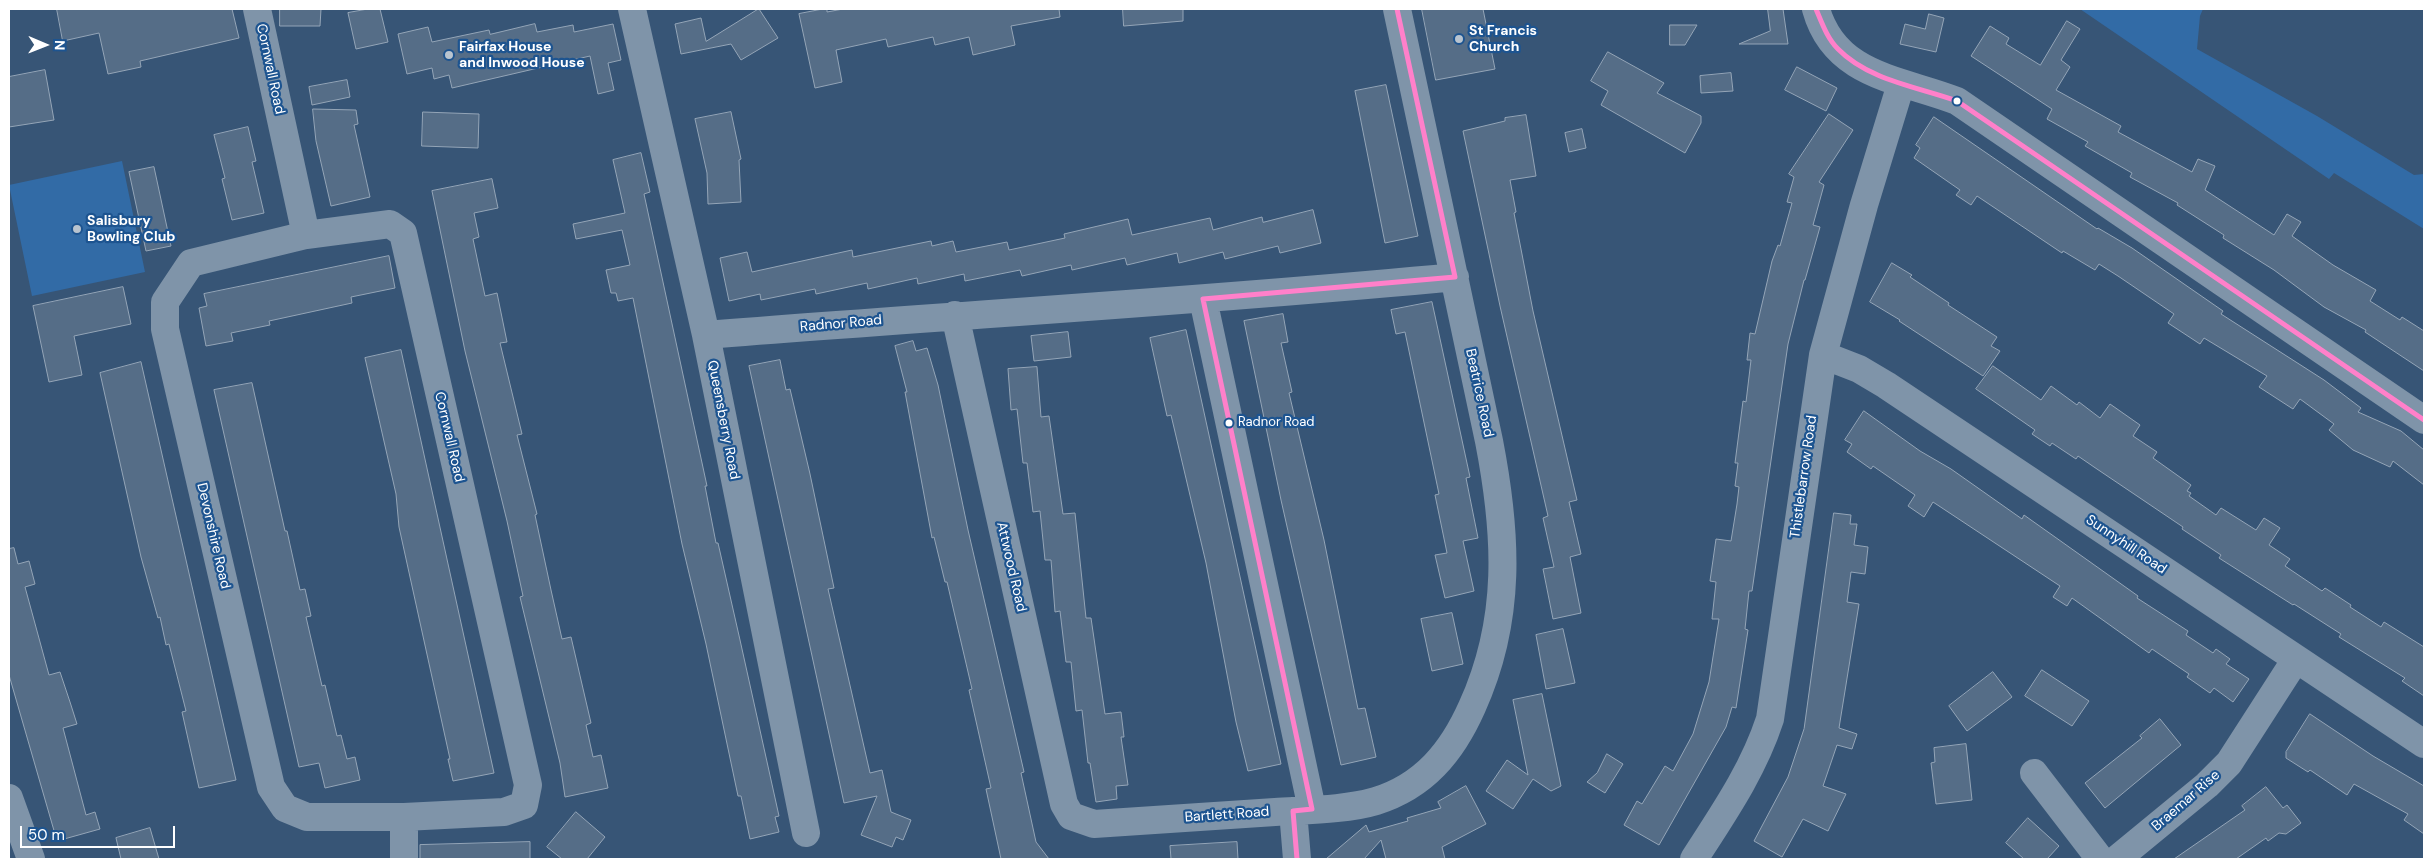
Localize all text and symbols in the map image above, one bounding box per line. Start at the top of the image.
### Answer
north arrow [20,20,70,70]
street label: Cornwall Road [252,22,288,116]
place label: St Francis Church [1469,23,1537,56]
marker: St Francis Church [1453,33,1465,45]
place label: Fairfax House and Inwood House [459,39,585,72]
text: N [51,40,69,51]
marker: Fairfax House and Inwood House [443,49,455,61]
unlabelled marker [1952,96,1962,106]
place label: Salisbury Bowling Club [87,213,175,246]
marker: Salisbury Bowling Club [71,223,83,235]
street label: Radnor Road [799,312,883,336]
street label: Beatrice Road [1461,347,1497,439]
street label: Queensberry Road [703,359,743,481]
street label: Cornwall Road [430,390,468,484]
street label: Thistlebarrow Road [1787,414,1821,540]
place label: Radnor Road [1238,415,1314,431]
marker: Radnor Road [1224,418,1234,428]
street label: Devonshire Road [193,481,233,591]
street label: Sunnyhill Road [2082,512,2170,578]
street label: Attwood Road [992,520,1030,614]
street label: Braemar Rise [2148,767,2224,835]
street label: Bartlett Road [1184,804,1270,826]
scale bar [22,816,178,848]
text: 50 m [28,825,65,845]

